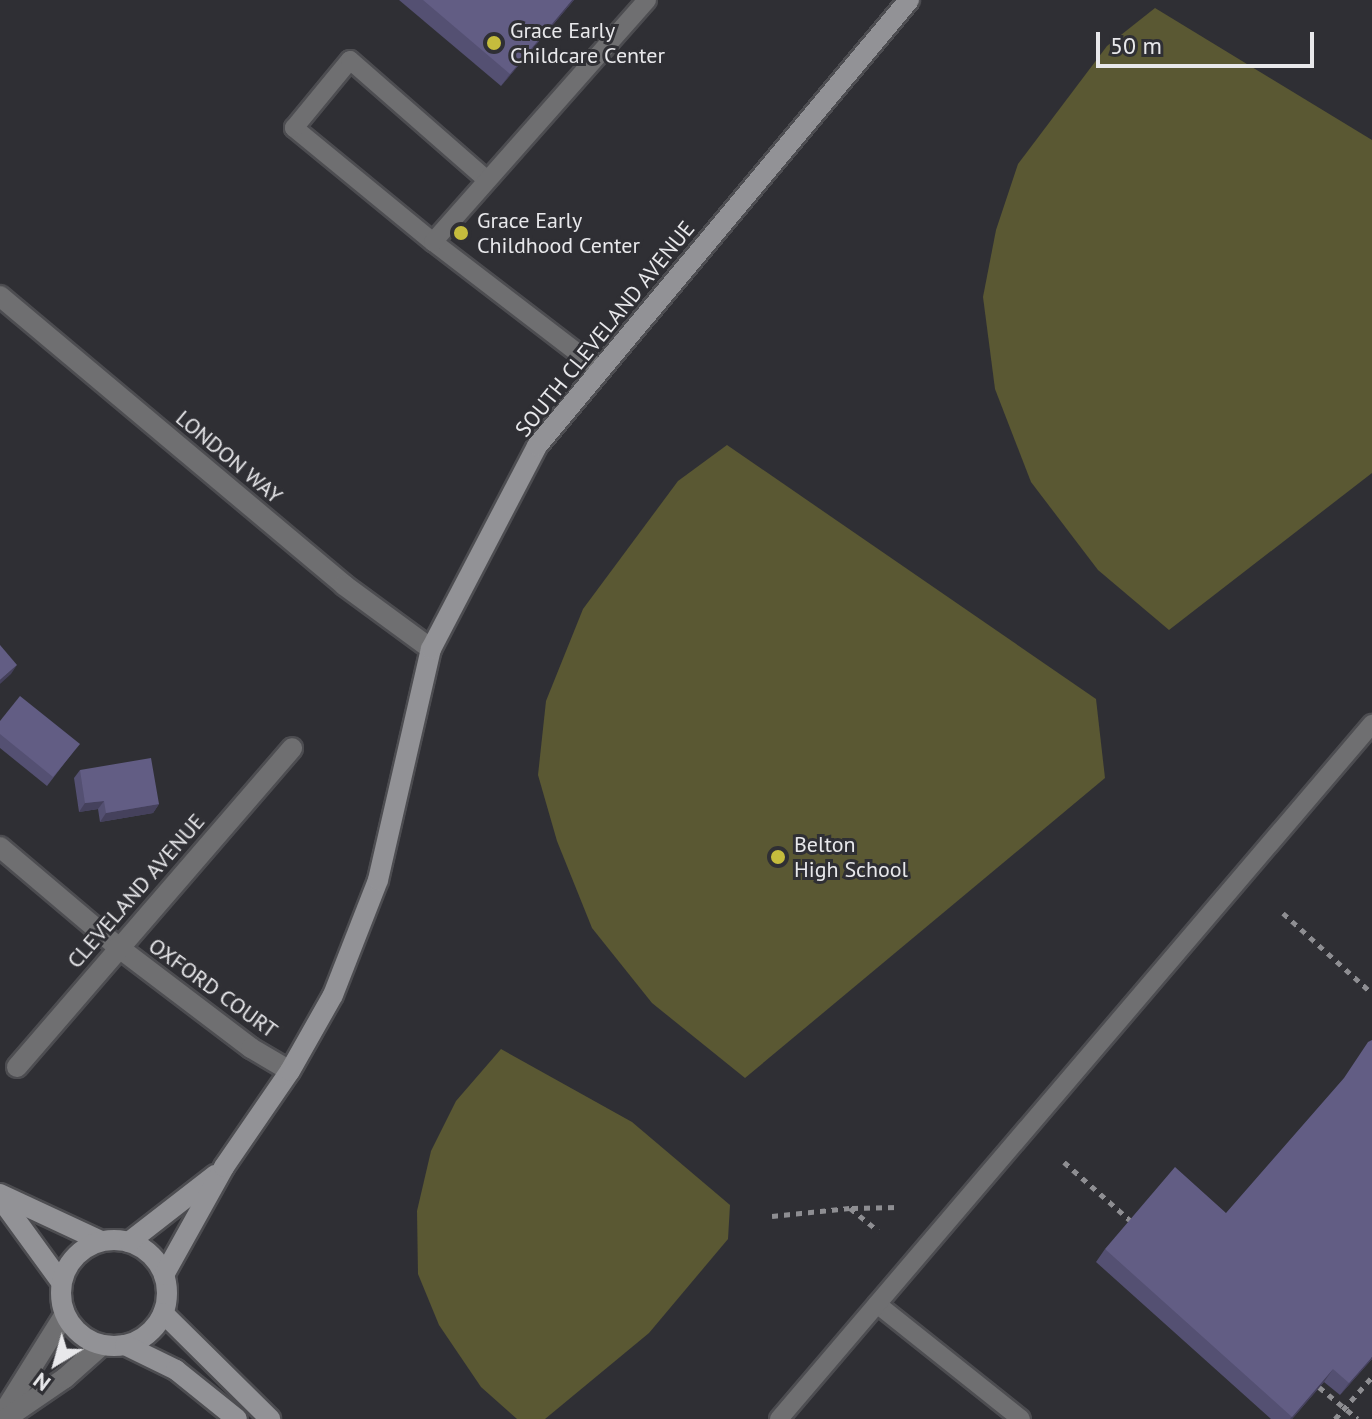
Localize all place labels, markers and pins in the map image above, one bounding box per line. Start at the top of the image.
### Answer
place label: Grace Early Childcare Center [510,17,665,68]
marker: Grace Early Childcare Center [485,34,503,52]
place label: Grace Early Childhood Center [477,207,640,258]
marker: Grace Early Childhood Center [452,224,470,242]
place label: Belton High School [794,831,908,882]
marker: Belton High School [769,848,787,866]

